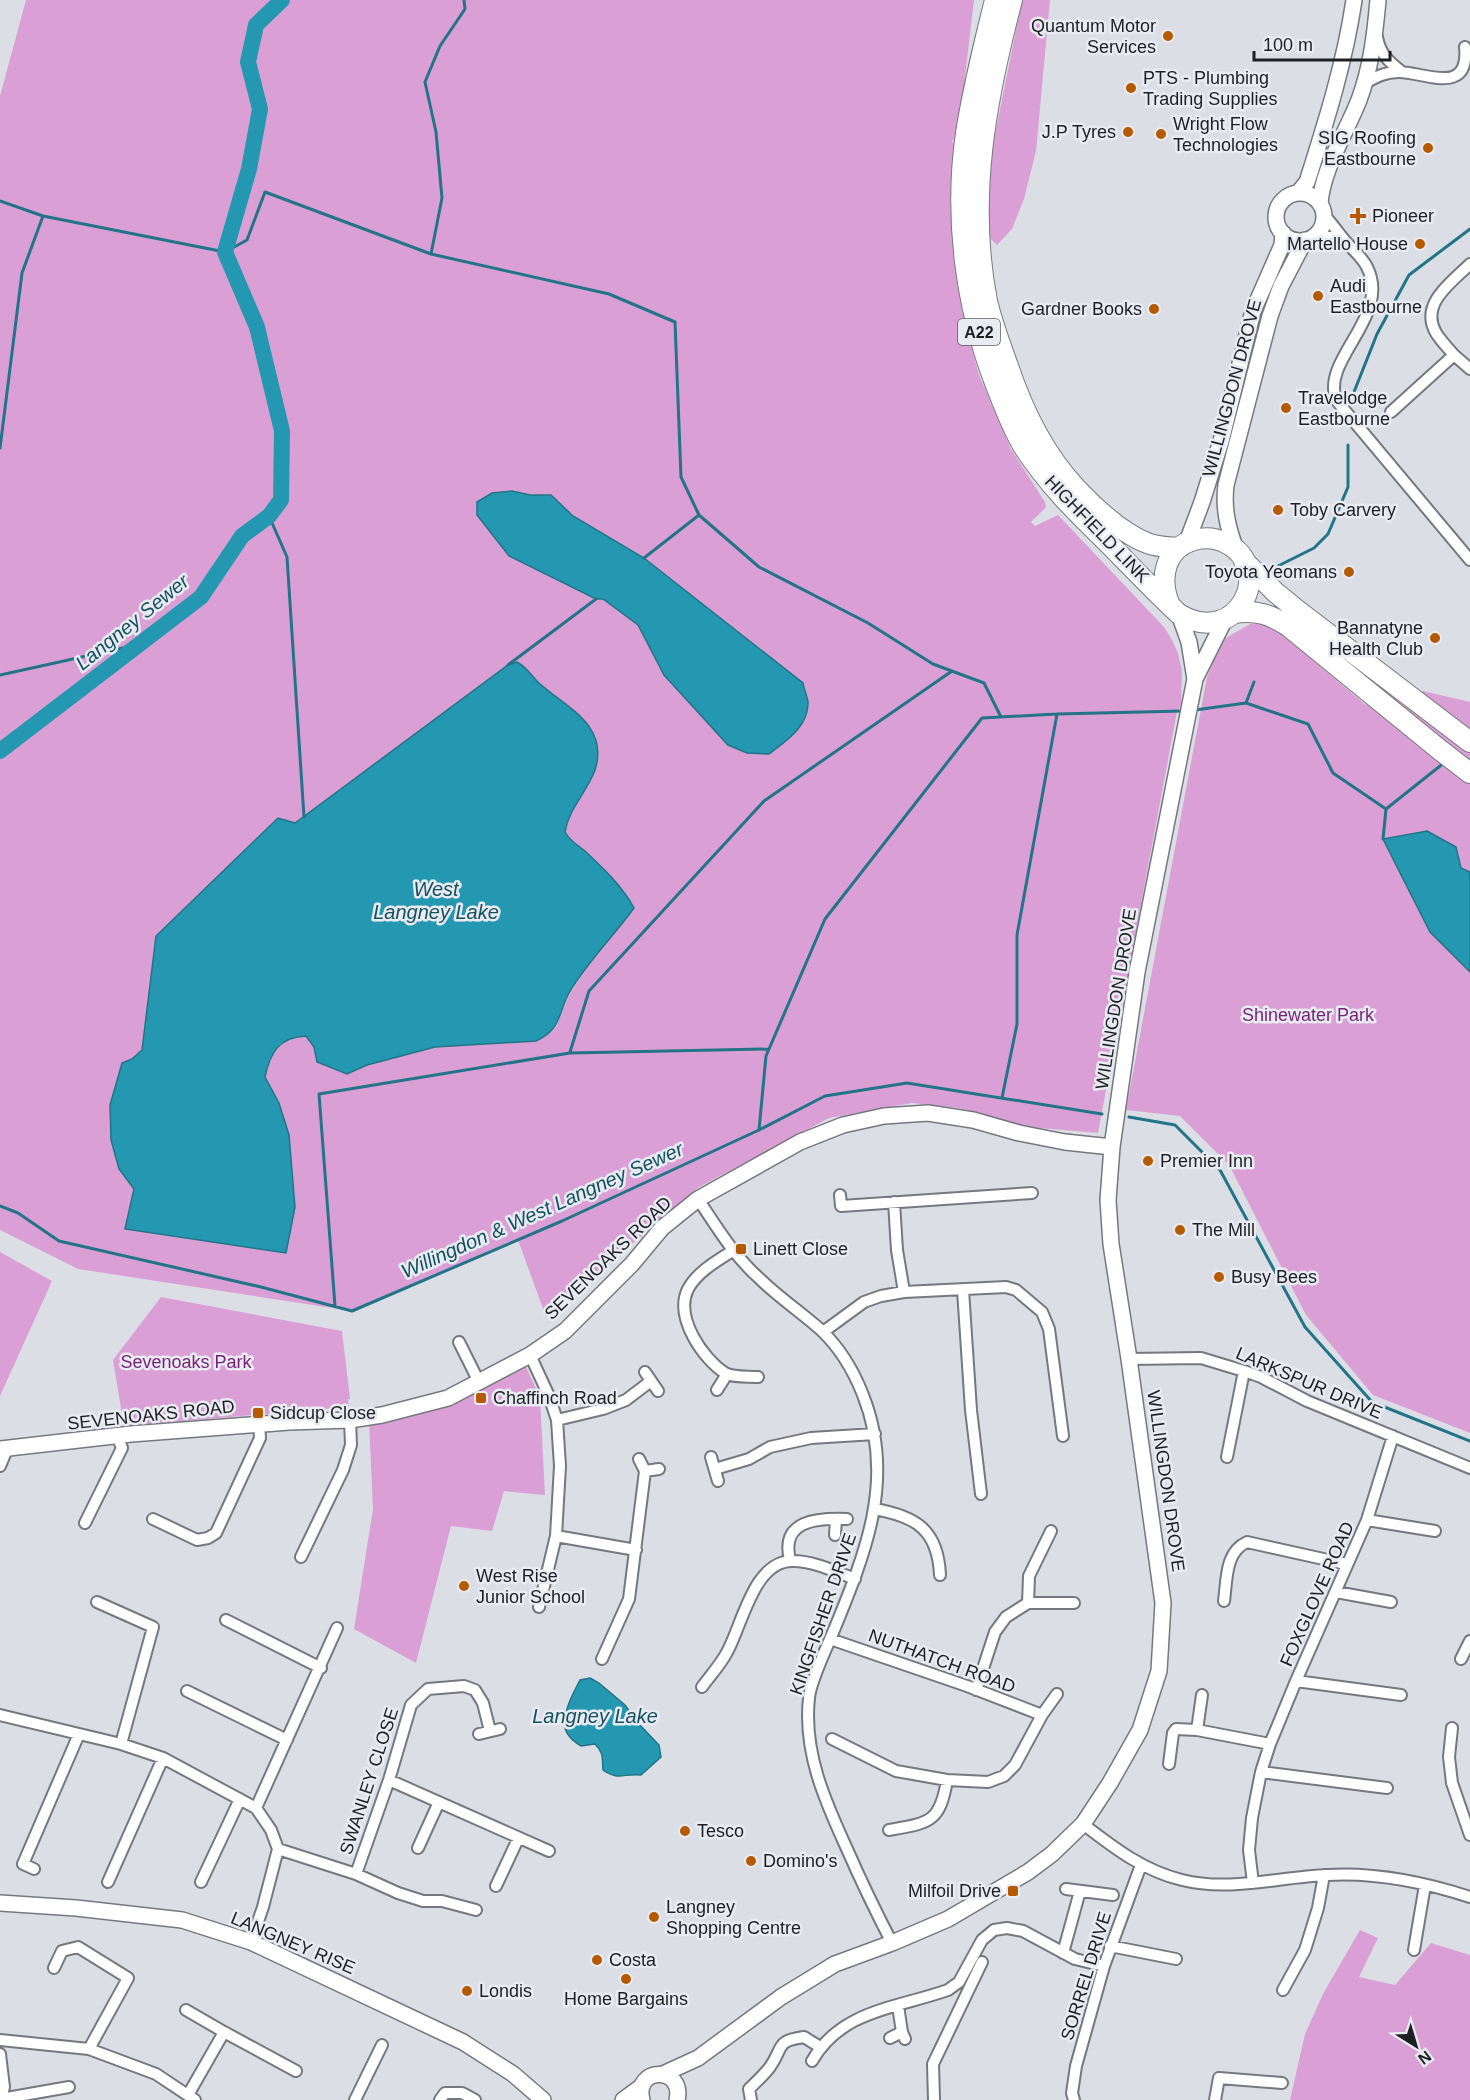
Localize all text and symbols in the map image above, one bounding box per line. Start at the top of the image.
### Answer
place label: Quantum Motor Services [1031,16,1156,57]
scale bar [1254,24,1390,62]
marker: Quantum Motor Services [1161,29,1175,43]
text: 100 m [1263,35,1313,55]
place label: PTS - Plumbing Trading Supplies [1143,68,1277,109]
marker: PTS - Plumbing Trading Supplies [1124,81,1138,95]
place label: Wright Flow Technologies [1173,114,1278,155]
place label: J.P Tyres [1042,122,1116,142]
marker: J.P Tyres [1121,125,1135,139]
marker: Wright Flow Technologies [1154,127,1168,141]
place label: SIG Roofing Eastbourne [1318,128,1416,169]
marker: SIG Roofing Eastbourne [1421,141,1435,155]
place label: Pioneer [1372,206,1434,226]
marker: Pioneer [1349,207,1367,225]
place label: Martello House [1287,234,1408,254]
marker: Martello House [1413,237,1427,251]
place label: Audi Eastbourne [1330,276,1422,317]
marker: Audi Eastbourne [1311,289,1325,303]
street label: WILLINGDON DROVE [1199,297,1265,479]
place label: Gardner Books [1021,299,1142,319]
marker: Gardner Books [1147,302,1161,316]
road number: A22 [958,319,1000,345]
place label: Travelodge Eastbourne [1298,388,1390,429]
marker: Travelodge Eastbourne [1279,401,1293,415]
street label: HIGHFIELD LINK [1041,471,1153,587]
place label: Toby Carvery [1290,500,1396,520]
marker: Toby Carvery [1271,503,1285,517]
place label: Toyota Yeomans [1205,562,1337,582]
marker: Toyota Yeomans [1342,565,1356,579]
water label: Langney Sewer [71,569,194,674]
place label: Bannatyne Health Club [1329,618,1423,659]
marker: Bannatyne Health Club [1428,631,1442,645]
water label: West Langney Lake [373,878,499,923]
street label: WILLINGDON DROVE [1092,907,1140,1091]
park label: Shinewater Park [1242,1005,1375,1025]
water label: Willingdon & West Langney Sewer [398,1137,688,1282]
place label: Premier Inn [1160,1151,1253,1171]
marker: Premier Inn [1141,1154,1155,1168]
street label: SEVENOAKS ROAD [541,1192,675,1324]
place label: The Mill [1192,1220,1255,1240]
marker: The Mill [1173,1223,1187,1237]
place label: Linett Close [753,1239,848,1259]
marker: Linett Close [734,1242,748,1256]
place label: Busy Bees [1231,1267,1317,1287]
marker: Busy Bees [1212,1270,1226,1284]
street label: LARKSPUR DRIVE [1233,1343,1385,1423]
park label: Sevenoaks Park [120,1352,253,1372]
place label: Chaffinch Road [493,1388,617,1408]
street label: WILLINGDON DROVE [1143,1389,1189,1573]
marker: Chaffinch Road [474,1391,488,1405]
street label: SEVENOAKS ROAD [66,1396,236,1434]
place label: Sidcup Close [270,1403,376,1423]
marker: Sidcup Close [251,1406,265,1420]
street label: FOXGLOVE ROAD [1276,1519,1358,1669]
street label: KINGFISHER DRIVE [786,1530,860,1698]
place label: West Rise Junior School [476,1566,585,1607]
marker: West Rise Junior School [457,1579,471,1593]
street label: NUTHATCH ROAD [866,1625,1018,1697]
street label: SWANLEY CLOSE [336,1705,402,1857]
water label: Langney Lake [532,1705,658,1727]
place label: Tesco [697,1821,744,1841]
marker: Tesco [678,1824,692,1838]
place label: Domino's [763,1851,837,1871]
marker: Domino's [744,1854,758,1868]
place label: Milfoil Drive [908,1881,1001,1901]
marker: Milfoil Drive [1006,1884,1020,1898]
place label: Langney Shopping Centre [666,1897,801,1938]
street label: LANGNEY RISE [228,1908,358,1978]
street label: SORREL DRIVE [1057,1909,1115,2043]
marker: Langney Shopping Centre [647,1910,661,1924]
place label: Costa [609,1950,657,1970]
marker: Costa [590,1953,604,1967]
marker: Home Bargains [619,1972,633,1986]
place label: Londis [479,1981,532,2001]
marker: Londis [460,1984,474,1998]
place label: Home Bargains [564,1989,688,2009]
north arrow [1386,2016,1446,2076]
text: N [1415,2047,1434,2068]

